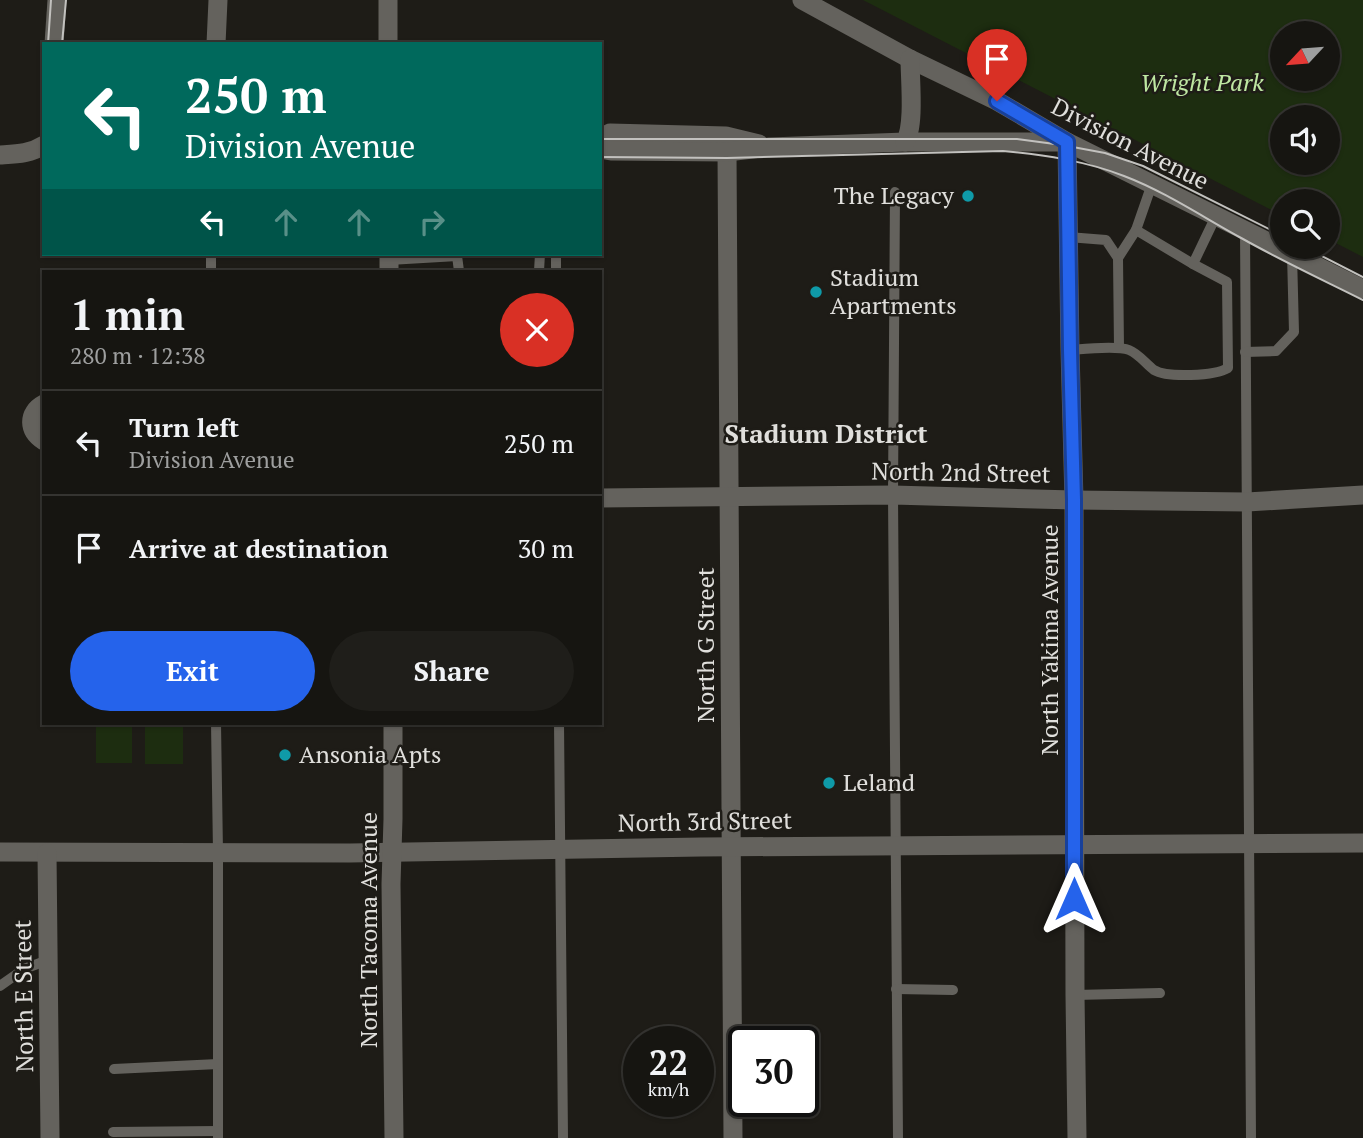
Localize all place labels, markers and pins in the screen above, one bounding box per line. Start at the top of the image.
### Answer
pin [967,29,1027,101]
place label: The Legacy [834,179,955,211]
marker: The Legacy [960,188,976,204]
place label: Stadium Apartments [830,261,957,321]
marker: Stadium Apartments [808,284,824,300]
place label: Ansonia Apts [299,738,441,770]
marker: Ansonia Apts [277,747,293,763]
place label: Leland [843,766,915,798]
marker: Leland [821,775,837,791]

